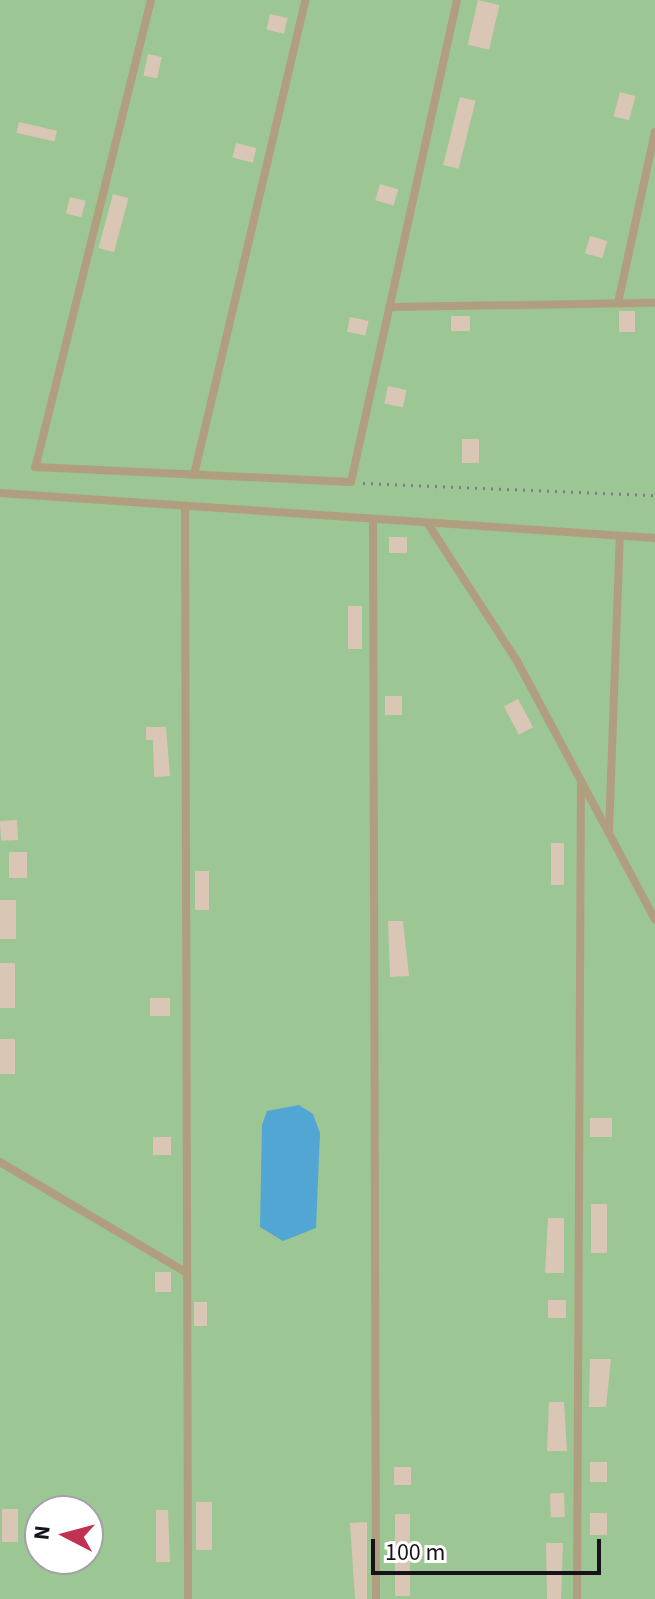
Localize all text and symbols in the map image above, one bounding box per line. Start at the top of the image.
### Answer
north arrow [24,1495,104,1575]
scale bar [375,1523,605,1573]
text: N [25,1524,59,1542]
text: 100 m [385,1535,445,1570]

